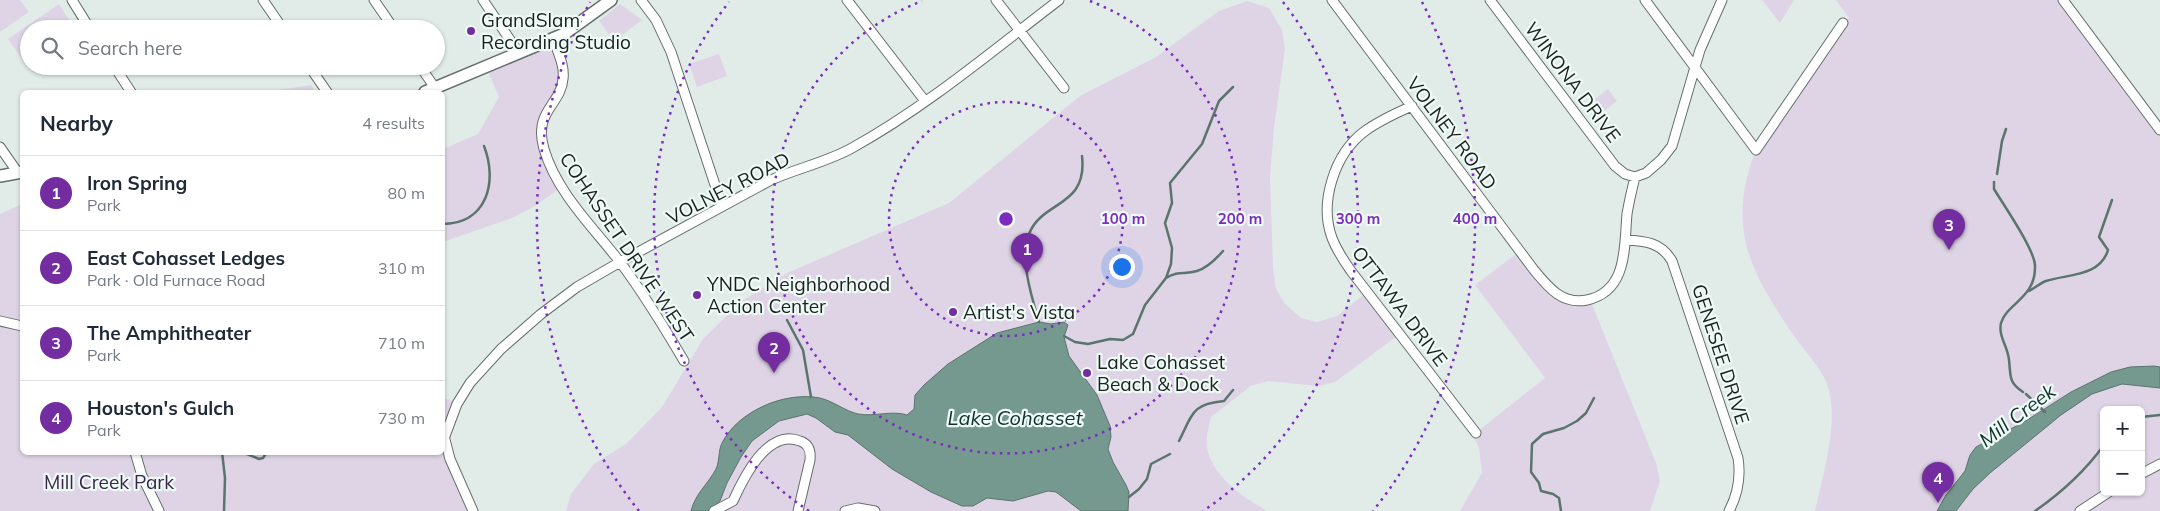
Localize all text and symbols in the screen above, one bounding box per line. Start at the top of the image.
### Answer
place label: GrandSlam Recording Studio [481,8,631,54]
street label: WINONA DRIVE [1520,17,1626,147]
search box [20,20,445,75]
marker: GrandSlam Recording Studio [465,25,477,37]
icon: search [38,34,66,62]
text: Search here [78,36,182,60]
street label: VOLNEY ROAD [1402,72,1502,194]
text: Nearby [40,110,113,136]
text: 4 results [362,113,425,133]
street label: VOLNEY ROAD [662,147,794,229]
street label: COHASSET DRIVE WEST [555,148,700,347]
text: Iron Spring [87,171,187,195]
text: 1 [51,183,61,203]
text: 80 m [388,183,425,203]
text: Park [87,195,121,215]
text: 100 m [1101,209,1145,228]
text: 200 m [1218,209,1262,228]
text: 300 m [1336,209,1380,228]
text: 400 m [1453,209,1497,228]
pin: 3 [1933,209,1965,250]
centre of rings [997,210,1015,228]
pin: 1 [1011,233,1043,274]
street label: OTTAWA DRIVE [1347,241,1453,371]
text: East Cohasset Ledges [87,246,285,270]
your location [1109,254,1135,280]
text: 2 [51,258,61,278]
text: 310 m [378,258,425,278]
text: Park · Old Furnace Road [87,270,265,290]
place label: YNDC Neighborhood Action Center [706,272,890,318]
street label: GENESEE DRIVE [1687,281,1755,427]
marker: YNDC Neighborhood Action Center [691,289,703,301]
place label: Artist's Vista [963,300,1075,324]
marker: Artist's Vista [947,306,959,318]
text: The Amphitheater [87,321,251,345]
pin: 2 [758,332,790,373]
text: 3 [51,333,61,353]
text: 710 m [378,333,425,353]
text: Park [87,345,121,365]
place label: Lake Cohasset Beach & Dock [1097,350,1225,396]
marker: Lake Cohasset Beach & Dock [1081,367,1093,379]
water label: Mill Creek [1974,378,2061,452]
text: Houston's Gulch [87,396,234,420]
water label: Lake Cohasset [948,405,1083,430]
map controls [2100,406,2145,496]
button: + [2100,406,2145,451]
text: 4 [51,408,61,428]
text: 730 m [378,408,425,428]
text: Park [87,420,121,440]
button: − [2100,451,2145,496]
pin: 4 [1922,462,1954,503]
park label: Mill Creek Park [44,470,174,494]

